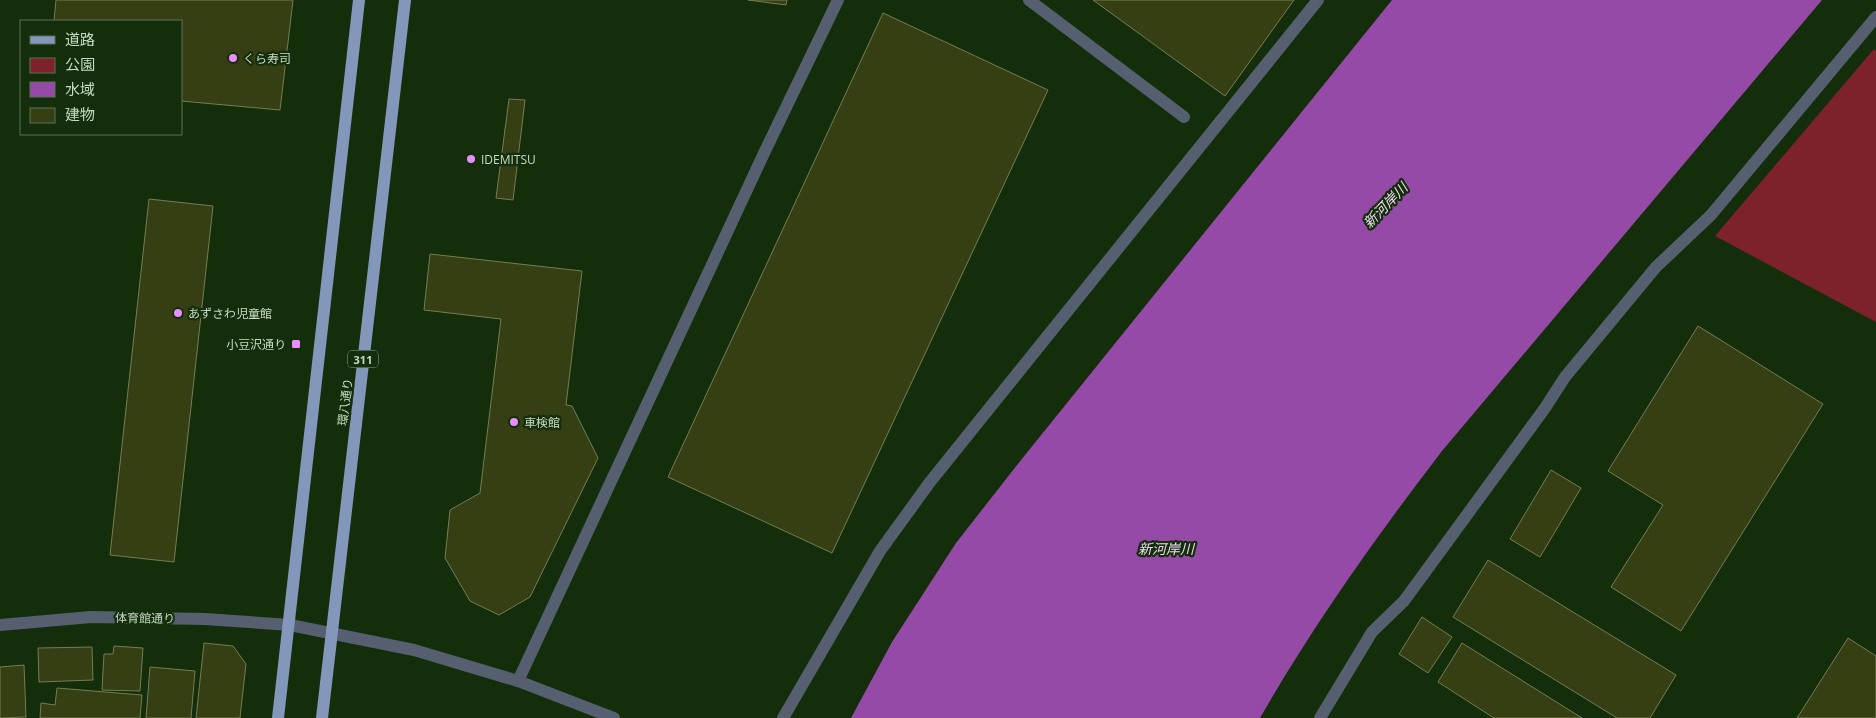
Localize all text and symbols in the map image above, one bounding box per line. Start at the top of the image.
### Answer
legend [20,20,182,135]
text: 道路 [65,29,95,49]
place label: くら寿司 [243,50,291,67]
marker: くら寿司 [227,52,239,64]
text: 公園 [65,54,95,74]
text: 水域 [65,79,95,99]
text: 建物 [65,104,95,124]
place label: IDEMITSU [481,151,536,168]
marker: IDEMITSU [465,153,477,165]
water label: 新河岸川 [1359,177,1413,232]
place label: あずさわ児童館 [188,305,272,322]
marker: あずさわ児童館 [172,307,184,319]
place label: 小豆沢通り [226,336,286,353]
marker: 小豆沢通り [290,338,302,350]
road number: 311 [348,350,378,368]
street label: 環八通り [334,377,356,427]
place label: 車検館 [524,414,560,431]
marker: 車検館 [508,416,520,428]
water label: 新河岸川 [1138,539,1196,558]
street label: 体育館通り [115,609,175,627]

